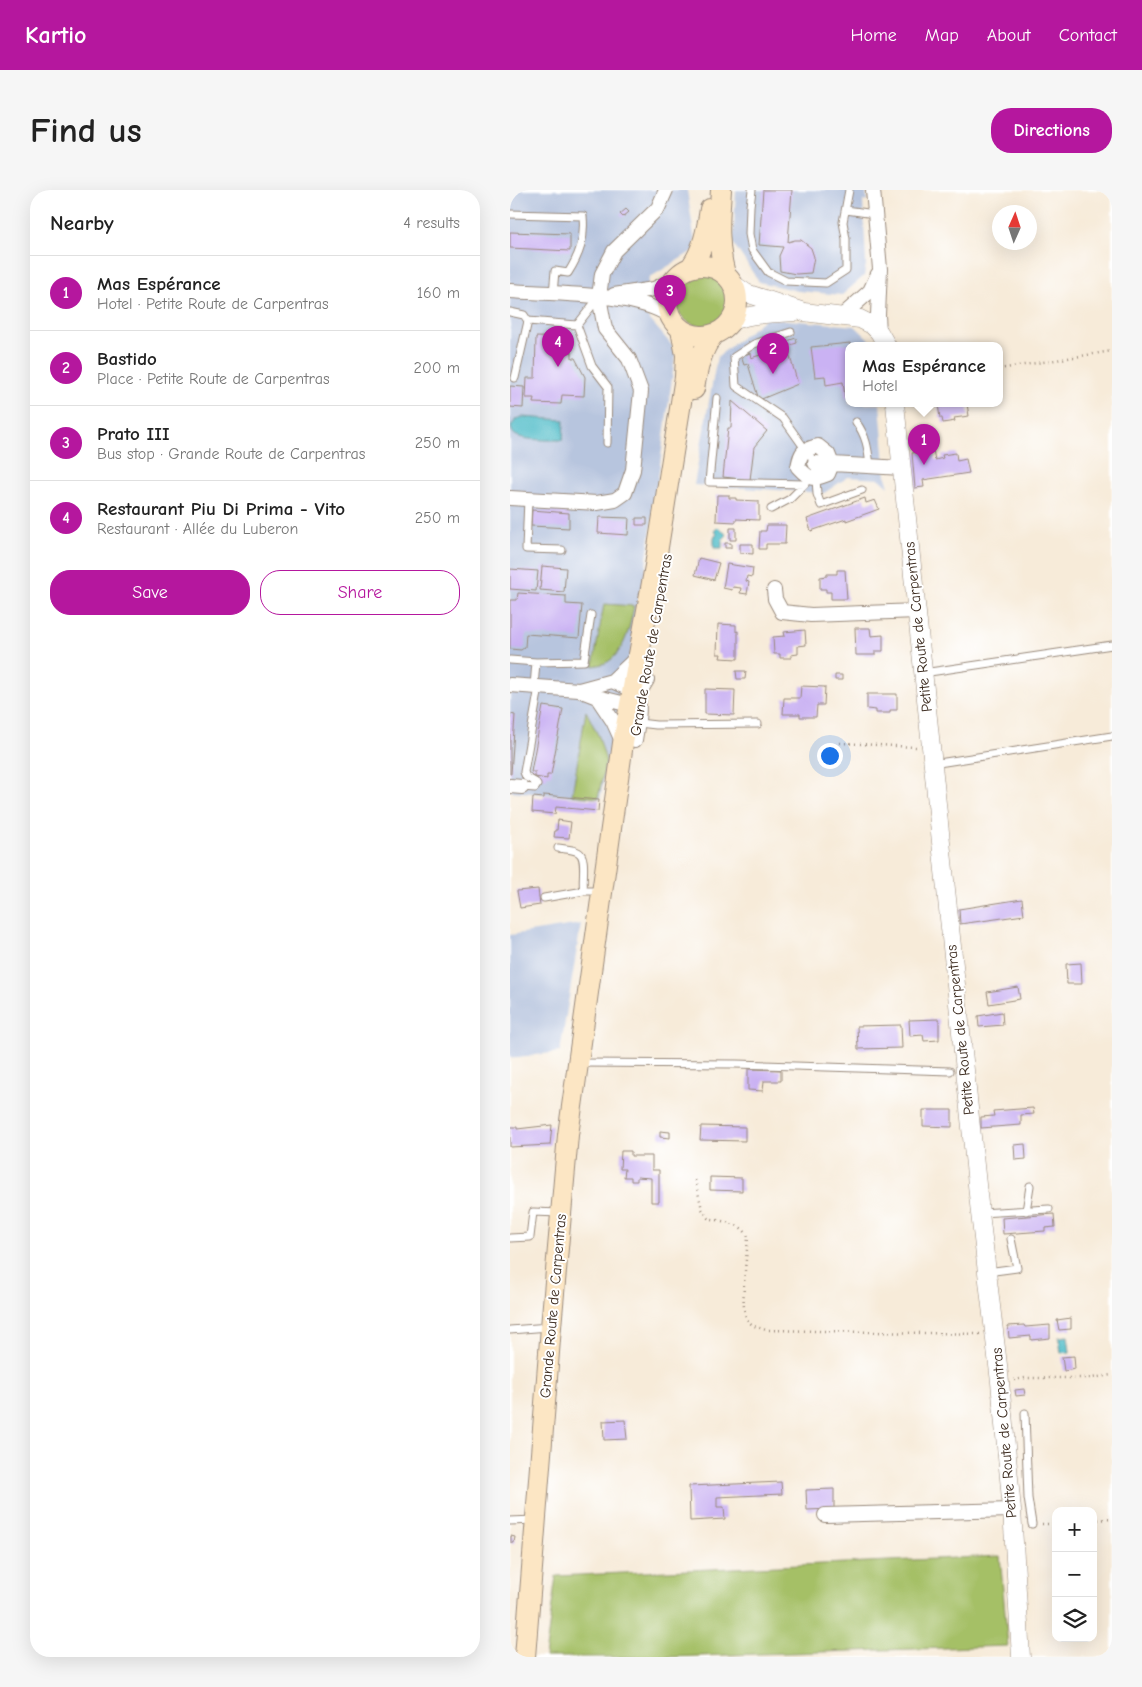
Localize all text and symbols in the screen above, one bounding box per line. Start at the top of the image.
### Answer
text: Kartio [25,21,87,49]
text: Home [850,25,897,46]
text: Map [925,25,959,46]
text: About [987,25,1031,46]
text: Contact [1059,25,1117,46]
button: Directions [991,108,1112,153]
text: Find us [30,110,142,151]
north arrow [992,205,1037,250]
text: Nearby [50,211,114,235]
text: 4 results [403,214,460,232]
text: Mas Espérance [97,273,221,295]
pin: 3 [654,275,686,316]
text: 1 [63,284,69,302]
text: 160 m [417,284,460,302]
text: Hotel · Petite Route de Carpentras [97,295,329,313]
pin: 4 [542,326,574,367]
pin: 2 [757,333,789,374]
popup [845,342,1003,407]
text: Bastido [97,348,157,370]
text: Mas Espérance [862,355,986,377]
text: 2 [62,359,70,377]
text: 200 m [414,359,460,377]
text: Place · Petite Route de Carpentras [97,370,330,388]
text: Hotel [862,377,898,395]
text: Prato III [97,423,170,445]
pin: 1 [908,424,940,465]
text: 3 [62,434,70,452]
text: 250 m [415,434,460,452]
text: Bus stop · Grande Route de Carpentras [97,445,365,463]
text: Restaurant Piu Di Prima - Vito [97,498,345,520]
text: 4 [62,509,70,527]
text: 250 m [415,509,460,527]
text: Restaurant · Allée du Luberon [97,520,298,538]
street label: Petite Route de Carpentras [900,541,936,713]
street label: Grande Route de Carpentras [626,552,676,738]
button: Save [50,570,250,615]
button: Share [260,570,460,615]
your location [817,743,843,769]
street label: Petite Route de Carpentras [942,944,978,1116]
street label: Grande Route de Carpentras [536,1213,570,1399]
street label: Petite Route de Carpentras [988,1347,1020,1519]
map controls [1052,1507,1097,1642]
button: + [1052,1507,1097,1552]
button: − [1052,1552,1097,1597]
button: layers [1052,1597,1097,1642]

